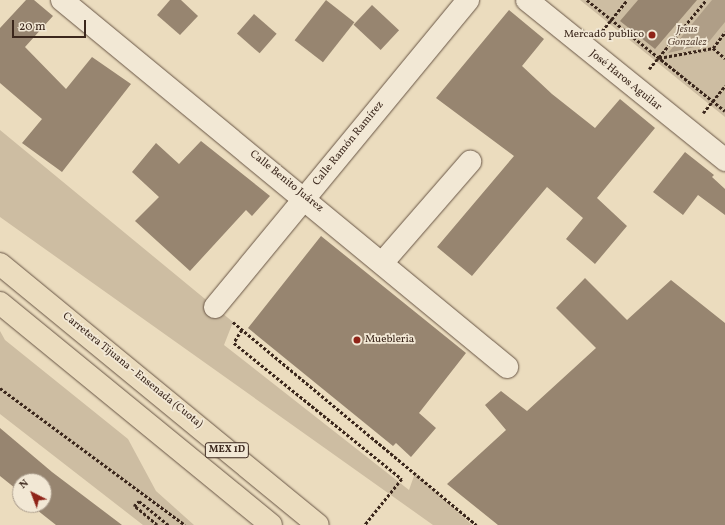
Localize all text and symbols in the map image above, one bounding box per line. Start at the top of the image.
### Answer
scale bar [14,12,88,38]
text: 20 m [19,19,46,35]
park label: Jesus Gonzalez [667,24,707,50]
place label: Mercado publico [564,28,644,42]
marker: Mercado publico [647,30,657,40]
street label: José Haros Aguilar [586,48,664,114]
street label: Calle Ramón Ramírez [311,99,387,189]
street label: Calle Benito Juárez [246,148,326,216]
street label: Carretera Tijuana - Ensenada (Cuota) [59,310,205,432]
place label: Muebleria [365,333,414,347]
marker: Muebleria [352,335,362,345]
road number: MEX 1D [204,442,250,458]
north arrow [12,473,52,513]
text: N [16,476,32,493]

